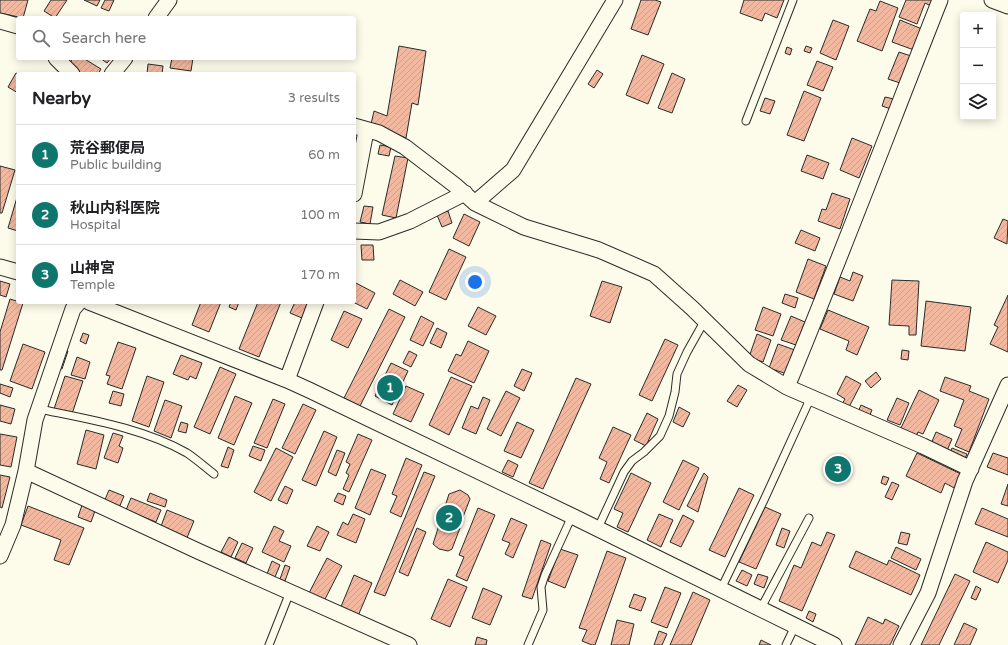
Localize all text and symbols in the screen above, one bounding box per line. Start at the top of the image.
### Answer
map controls [960,12,996,120]
button: + [960,12,996,48]
search box [16,16,356,60]
icon: search [30,27,52,49]
text: Search here [62,29,146,47]
button: − [960,48,996,84]
button: layers [960,84,996,120]
text: Nearby [32,88,91,109]
text: 3 results [288,90,340,106]
text: 荒谷郵便局 [70,139,145,157]
text: 1 [41,147,49,163]
text: 60 m [308,147,340,163]
text: Public building [70,157,162,173]
text: 秋山内科医院 [70,199,160,217]
text: 2 [41,207,49,223]
text: 100 m [300,207,340,223]
text: Hospital [70,217,121,233]
text: 山神宮 [70,259,115,277]
text: 3 [41,267,49,283]
text: 170 m [300,267,340,283]
your location [465,272,485,292]
text: Temple [70,277,115,293]
pin: 1 [377,373,403,403]
pin: 3 [825,454,851,484]
pin: 2 [436,503,462,533]

